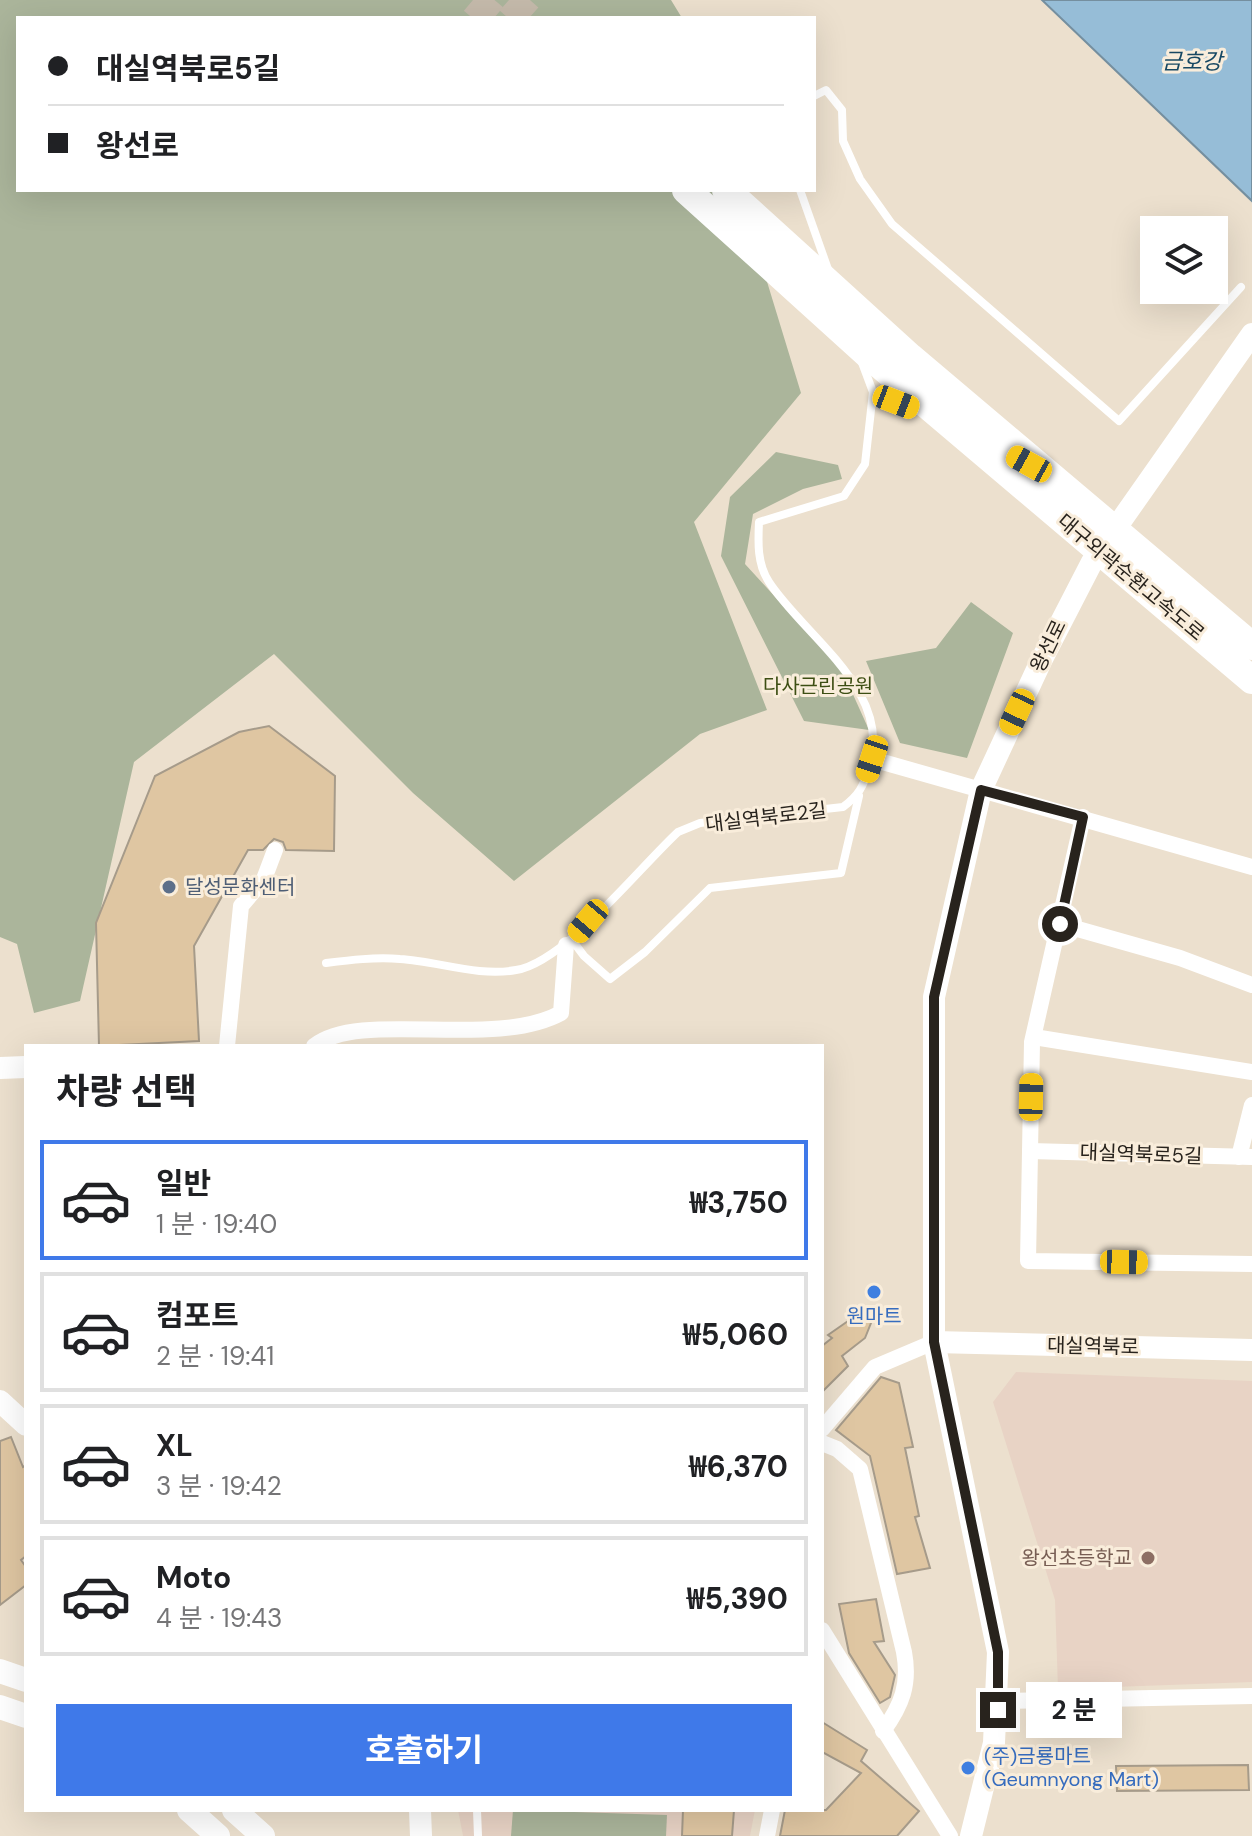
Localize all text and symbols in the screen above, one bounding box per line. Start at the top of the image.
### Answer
water label: 금호강 [1162,47,1225,76]
text: 대실역북로5길 [96,49,280,88]
text: 왕선로 [96,126,179,165]
map controls [1140,216,1228,304]
button: layers [1140,216,1228,304]
car [869,382,923,422]
car [1002,442,1056,486]
street label: 대구외곽순환고속도로 [1052,508,1210,646]
street label: 왕선로 [1024,615,1072,677]
park label: 다사근린공원 [763,673,873,699]
car [996,685,1038,739]
car [853,732,891,786]
street label: 대실역북로2길 [704,797,828,837]
place label: 달성문화센터 [185,874,295,900]
marker: 달성문화센터 [160,878,178,896]
car [563,895,613,947]
route start [1042,906,1078,942]
text: 차량 선택 [56,1068,197,1115]
car [1019,1073,1043,1121]
street label: 대실역북로5길 [1079,1139,1203,1169]
icon: car [60,1164,132,1236]
text: 일반 [156,1164,211,1203]
text: ₩3,750 [690,1183,788,1222]
text: 1 분 · 19:40 [156,1207,277,1241]
car [1100,1250,1148,1274]
marker: 원마트 [865,1283,883,1301]
icon: car [60,1296,132,1368]
text: 컴포트 [156,1296,239,1335]
place label: 원마트 [846,1303,902,1329]
text: ₩5,060 [683,1315,788,1354]
street label: 대실역북로 [1047,1332,1139,1360]
text: 2 분 · 19:41 [156,1339,274,1373]
text: XL [156,1426,193,1465]
icon: car [60,1428,132,1500]
text: ₩6,370 [689,1447,788,1486]
text: 3 분 · 19:42 [156,1469,282,1503]
place label: 왕선초등학교 [1022,1545,1132,1571]
marker: 왕선초등학교 [1139,1549,1157,1567]
text: Moto [156,1558,231,1597]
icon: car [60,1560,132,1632]
text: ₩5,390 [687,1579,788,1618]
text: 4 분 · 19:43 [156,1601,282,1635]
callout: 2 분 [1026,1682,1122,1738]
route end [980,1692,1016,1728]
text: 2 분 [1051,1693,1097,1727]
button: 호출하기 [56,1704,792,1796]
place label: (주)금룡마트 (Geumnyong Mart) [984,1743,1159,1792]
marker: (주)금룡마트 (Geumnyong Mart) [959,1759,977,1777]

